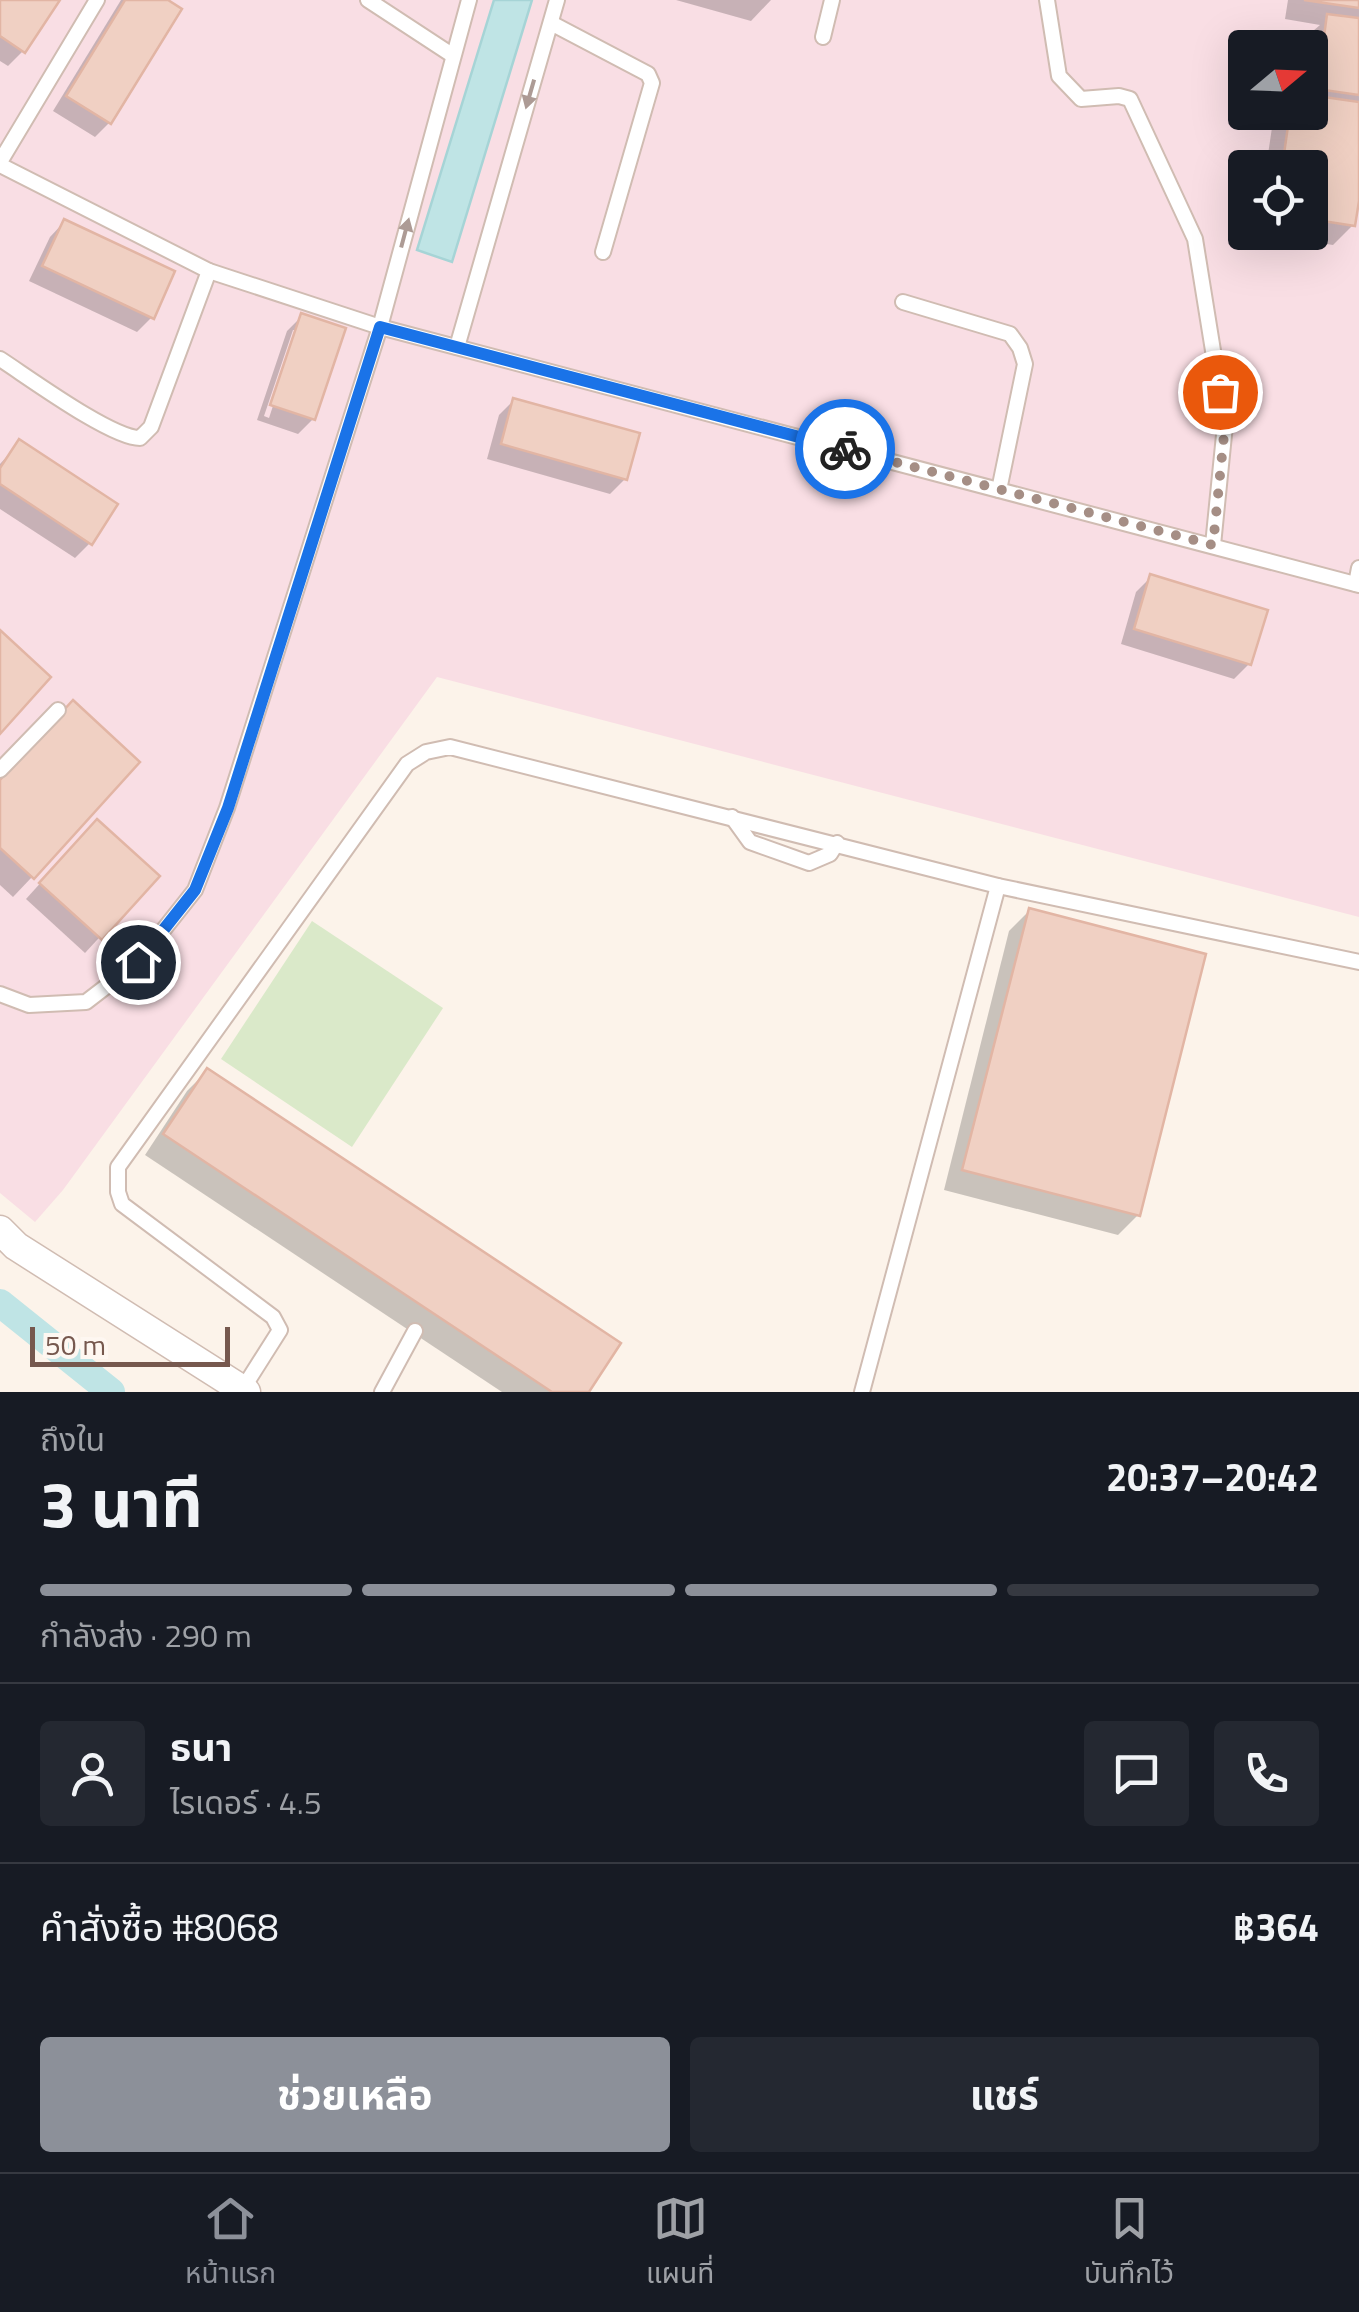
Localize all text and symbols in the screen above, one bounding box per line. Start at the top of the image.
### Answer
north arrow [1228,30,1328,130]
map controls [1228,30,1328,250]
one-way arrow [522,79,537,109]
button: locate [1228,150,1328,250]
one-way arrow [398,217,413,248]
pin [1178,350,1263,435]
icon: bag [1193,365,1248,420]
courier [795,399,895,499]
icon: bike [818,422,873,477]
pin [96,920,181,1005]
icon: home [111,935,166,990]
scale bar [30,1322,230,1366]
text: 50 m [45,1323,106,1366]
text: ถึงใน [40,1415,105,1463]
text: 20:37–20:42 [1106,1448,1319,1506]
text: 3 นาที [40,1453,203,1552]
text: กำลังส่ง · 290 m [40,1611,252,1659]
text: ธนา [170,1718,232,1776]
button: person [40,1721,145,1826]
button: chat [1084,1721,1189,1826]
button: phone [1214,1721,1319,1826]
text: ไรเดอร์ · 4.5 [170,1778,322,1826]
text: คำสั่งซื้อ #8068 [40,1898,279,1956]
text: ฿364 [1233,1898,1319,1956]
button: ช่วยเหลือ [40,2037,670,2152]
button: แชร์ [690,2037,1319,2152]
tab: หน้าแรก [185,2191,276,2296]
tab: แผนที่ [646,2191,714,2296]
tab: บันทึกไว้ [1084,2191,1174,2296]

